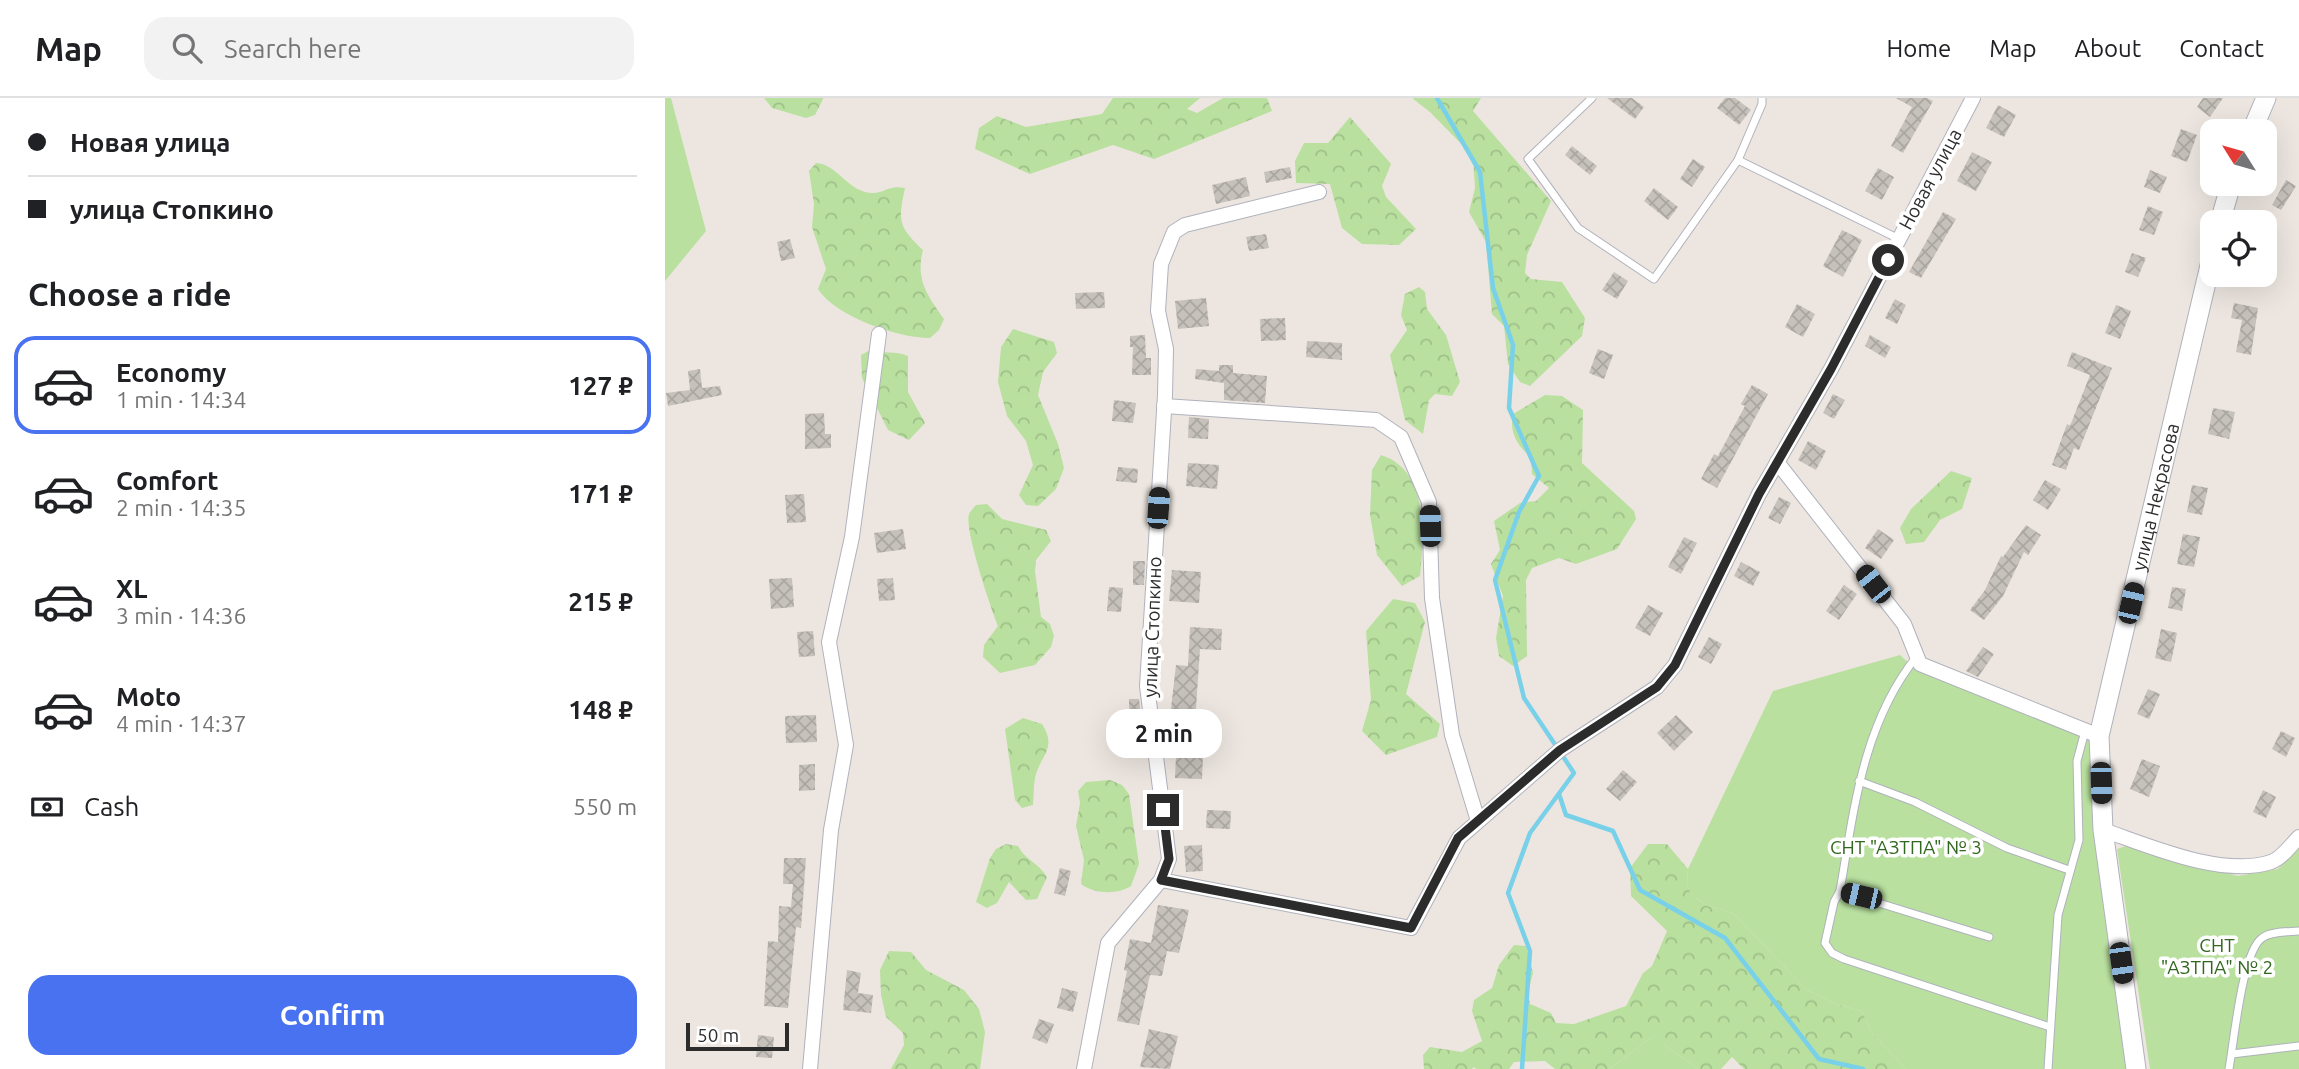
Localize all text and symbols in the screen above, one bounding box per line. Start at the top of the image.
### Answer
search box [144,17,634,80]
icon: search [168,29,206,67]
text: Map [35,30,102,67]
text: Search here [224,34,362,63]
text: Home [1886,35,1951,62]
text: Map [1989,35,2036,62]
text: About [2074,35,2141,62]
text: Contact [2179,35,2264,62]
north arrow [2200,119,2277,196]
map controls [2200,119,2277,287]
street label: Новая улица [1894,125,1966,233]
text: Новая улица [70,128,230,157]
text: улица Стопкино [70,195,274,224]
button: locate [2200,210,2277,287]
route start [1872,244,1904,276]
text: Choose a ride [28,276,231,312]
icon: car [32,354,95,417]
text: Economy [116,358,226,387]
text: 127 ₽ [568,371,633,400]
text: 1 min · 14:34 [116,387,247,412]
street label: улица Некрасова [2127,421,2183,573]
icon: car [32,462,95,525]
text: Comfort [116,466,219,495]
text: 171 ₽ [568,479,633,508]
car [1147,486,1170,530]
text: 2 min · 14:35 [116,495,247,520]
car [1419,505,1442,547]
street label: улица Стопкино [1139,556,1165,698]
car [1852,561,1895,607]
icon: car [32,570,95,633]
text: XL [116,574,147,603]
car [2117,580,2146,626]
text: 215 ₽ [568,587,633,616]
text: 3 min · 14:36 [116,603,247,628]
icon: car [32,678,95,741]
text: Moto [116,682,181,711]
text: 148 ₽ [568,695,633,724]
callout: 2 min [1105,708,1221,758]
text: 4 min · 14:37 [116,711,247,736]
text: 2 min [1135,721,1193,746]
car [2090,762,2113,804]
icon: cash [28,788,66,826]
text: Cash [84,792,139,821]
text: 550 m [573,794,637,819]
route end [1147,794,1179,826]
park label: СНТ "АЗТПА" № 3 [1830,836,1982,858]
car [1839,881,1884,911]
park label: СНТ "АЗТПА" № 2 [2161,934,2273,978]
car [2108,941,2135,985]
button: Confirm [28,975,637,1055]
scale bar [686,1020,789,1052]
text: 50 m [697,1024,739,1046]

